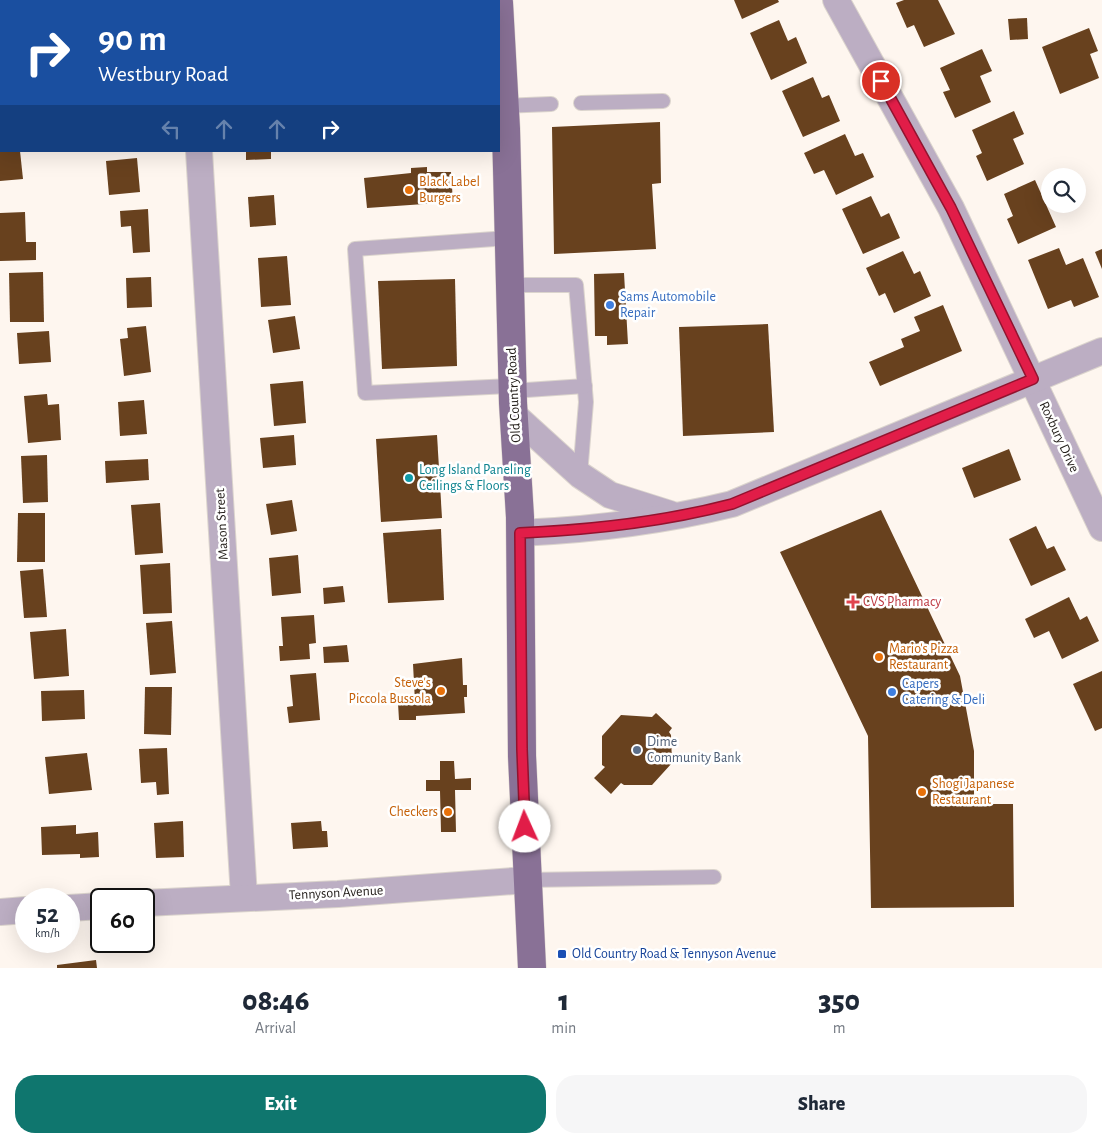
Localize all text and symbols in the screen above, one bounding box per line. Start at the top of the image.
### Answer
icon: right [15,20,80,85]
text: 90 m [98,22,167,57]
pin [860,60,902,102]
text: Westbury Road [98,63,228,85]
icon: arrive [867,67,895,95]
icon: left [157,115,185,143]
icon: ahead [210,115,238,143]
icon: ahead [263,115,291,143]
icon: right [316,115,344,143]
map controls [1041,168,1086,213]
button: search [1041,168,1086,213]
place label: Black Label Burgers [419,175,480,205]
marker: Black Label Burgers [403,184,415,196]
place label: Sams Automobile Repair [620,290,716,320]
marker: Sams Automobile Repair [604,299,616,311]
street label: Old Country Road [505,347,523,443]
street label: Roxbury Drive [1037,399,1081,475]
place label: Long Island Paneling Ceilings & Floors [419,463,531,493]
marker: Long Island Paneling Ceilings & Floors [403,472,415,484]
street label: Mason Street [213,487,231,560]
place label: CVS Pharmacy [863,595,941,609]
marker: CVS Pharmacy [847,596,859,608]
place label: Mario's Pizza Restaurant [889,642,959,672]
marker: Mario's Pizza Restaurant [873,651,885,663]
place label: Steve's Piccola Bussola [349,676,432,706]
place label: Capers Catering & Deli [902,677,985,707]
marker: Steve's Piccola Bussola [435,685,447,697]
marker: Capers Catering & Deli [886,686,898,698]
place label: Dime Community Bank [647,735,741,765]
marker: Dime Community Bank [631,744,643,756]
place label: Shogi Japanese Restaurant [932,777,1014,807]
marker: Shogi Japanese Restaurant [916,786,928,798]
position arrow [498,800,550,852]
place label: Checkers [389,805,438,819]
marker: Checkers [442,806,454,818]
street label: Tennyson Avenue [288,884,384,902]
speed limit sign: 60 [90,888,155,953]
text: 52 [36,902,59,927]
text: km/h [35,927,60,939]
place label: Old Country Road & Tennyson Avenue [572,947,776,961]
marker: Old Country Road & Tennyson Avenue [556,948,568,960]
text: 08:46 [242,986,309,1016]
text: 1 [558,986,569,1016]
text: 350 [818,986,860,1016]
text: Arrival [255,1020,296,1036]
text: min [551,1020,576,1036]
text: m [833,1020,846,1036]
button: Exit [15,1075,546,1133]
button: Share [556,1075,1087,1133]

